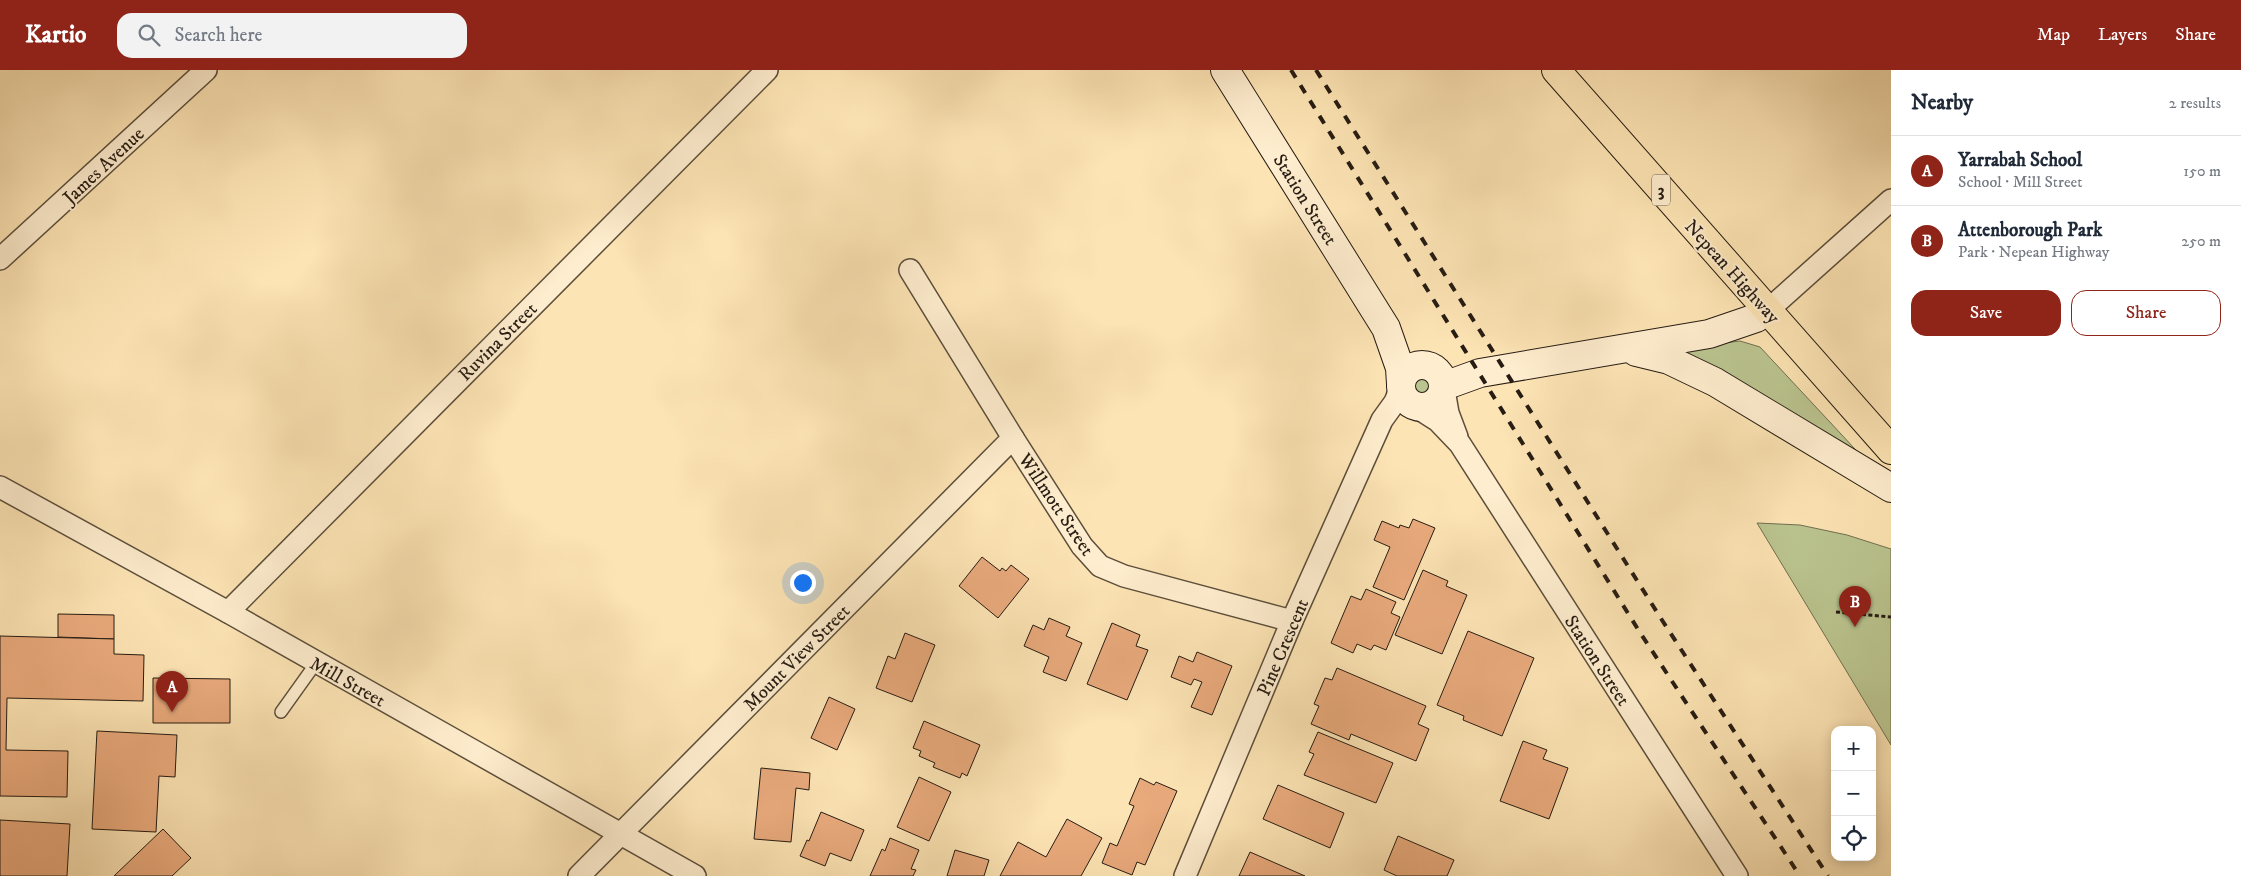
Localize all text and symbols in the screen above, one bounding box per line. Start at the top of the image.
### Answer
search box [117,13,467,58]
text: Kartio [25,20,87,50]
icon: search [135,21,163,49]
text: Search here [175,24,262,47]
text: Map [2037,24,2070,46]
text: Layers [2098,24,2147,46]
text: Share [2175,24,2216,46]
text: Nearby [1911,90,1973,116]
text: 2 results [2169,93,2221,113]
street label: James Avenue [57,123,149,211]
text: Yarrabah School [1958,149,2082,172]
street label: Station Street [1268,150,1342,250]
text: A [1922,161,1932,181]
text: 150 m [2183,161,2221,181]
text: School · Mill Street [1958,172,2082,192]
road number: 3 [1652,174,1670,206]
street label: Nepean Highway [1679,215,1785,329]
text: Attenborough Park [1958,219,2102,242]
text: B [1922,231,1932,251]
text: 250 m [2181,231,2221,251]
text: Park · Nepean Highway [1958,242,2109,262]
button: Save [1911,290,2061,336]
button: Share [2071,290,2221,336]
street label: Ruvina Street [454,298,542,386]
street label: Willmott Street [1013,449,1098,560]
your location [790,570,816,596]
pin: B [1839,586,1871,627]
street label: Pine Crescent [1253,595,1314,700]
street label: Mount View Street [739,600,855,716]
street label: Station Street [1559,611,1635,710]
street label: Mill Street [306,652,389,712]
pin: A [156,671,188,712]
map controls [1831,726,1876,861]
button: + [1831,726,1876,771]
button: − [1831,771,1876,816]
button: locate [1831,816,1876,861]

